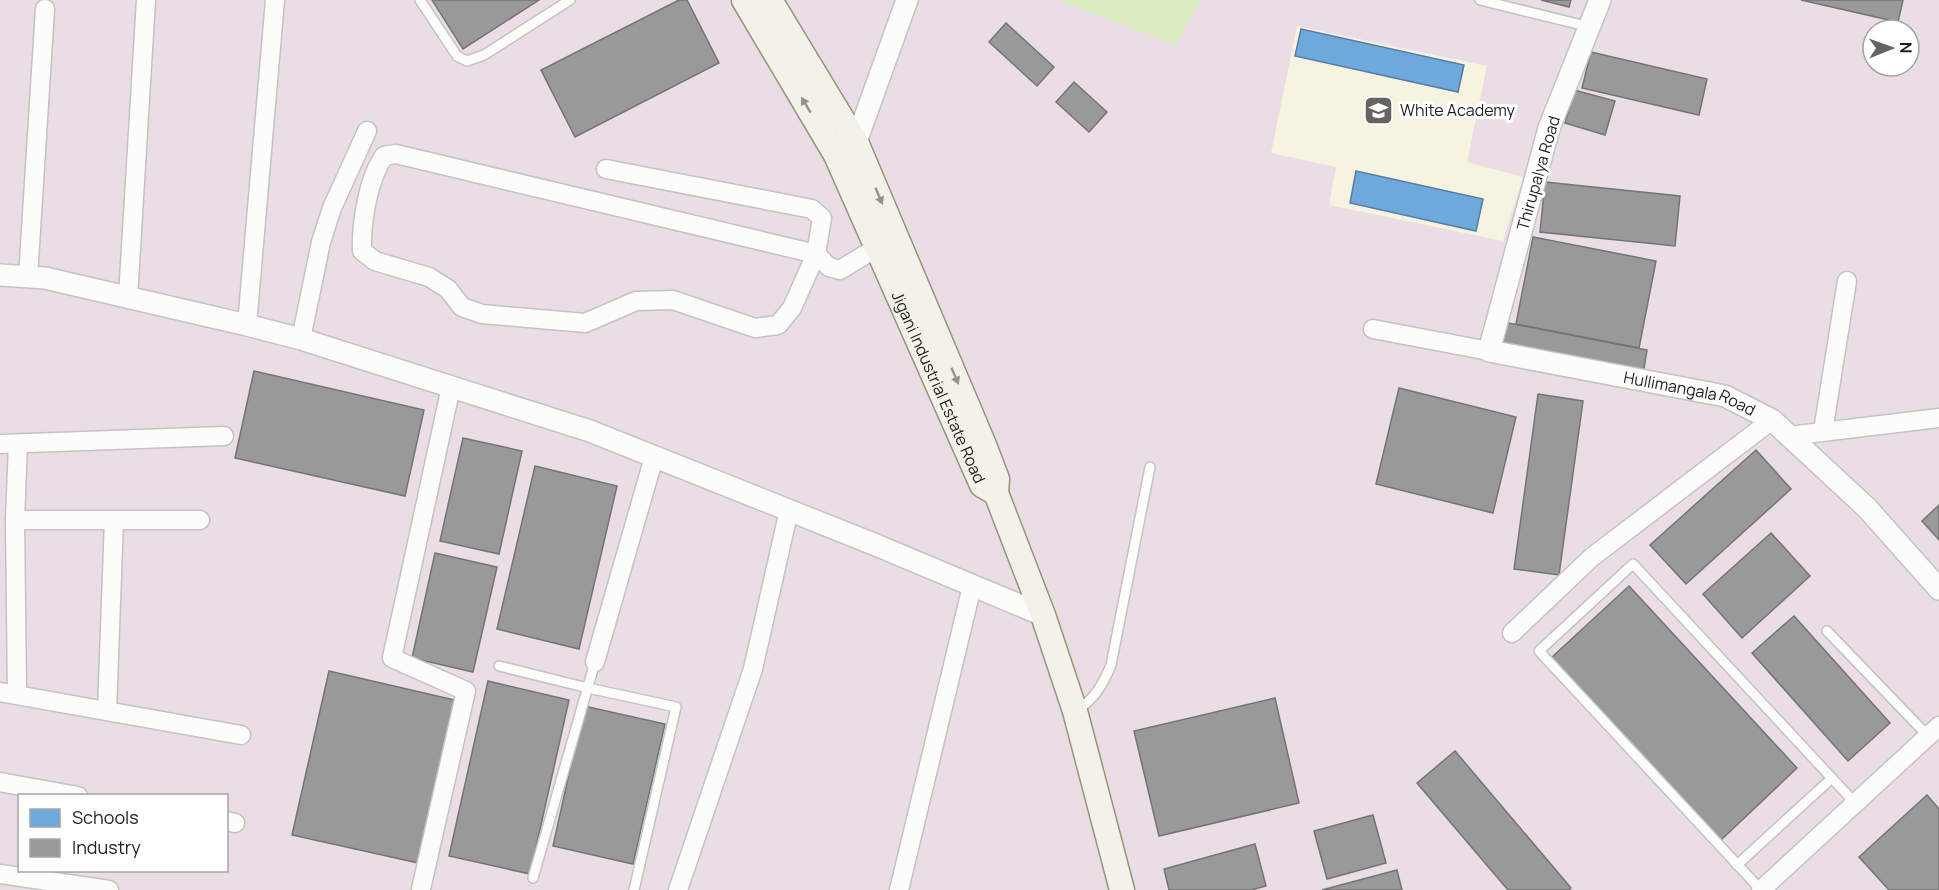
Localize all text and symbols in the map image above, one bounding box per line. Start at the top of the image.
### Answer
north arrow [1861,18,1921,78]
text: N [1895,42,1917,54]
school or university icon: White Academy [1363,94,1395,126]
one-way arrow [801,96,811,113]
place label: White Academy [1400,99,1516,121]
street label: Thirupalya Road [1511,113,1565,233]
one-way arrow [874,188,884,206]
street label: Jigani Industrial Estate Road [887,288,991,487]
street label: Hullimangala Road [1622,366,1759,421]
one-way arrow [951,367,960,385]
legend [18,794,228,872]
text: Schools [72,805,139,829]
text: Industry [72,835,141,859]

